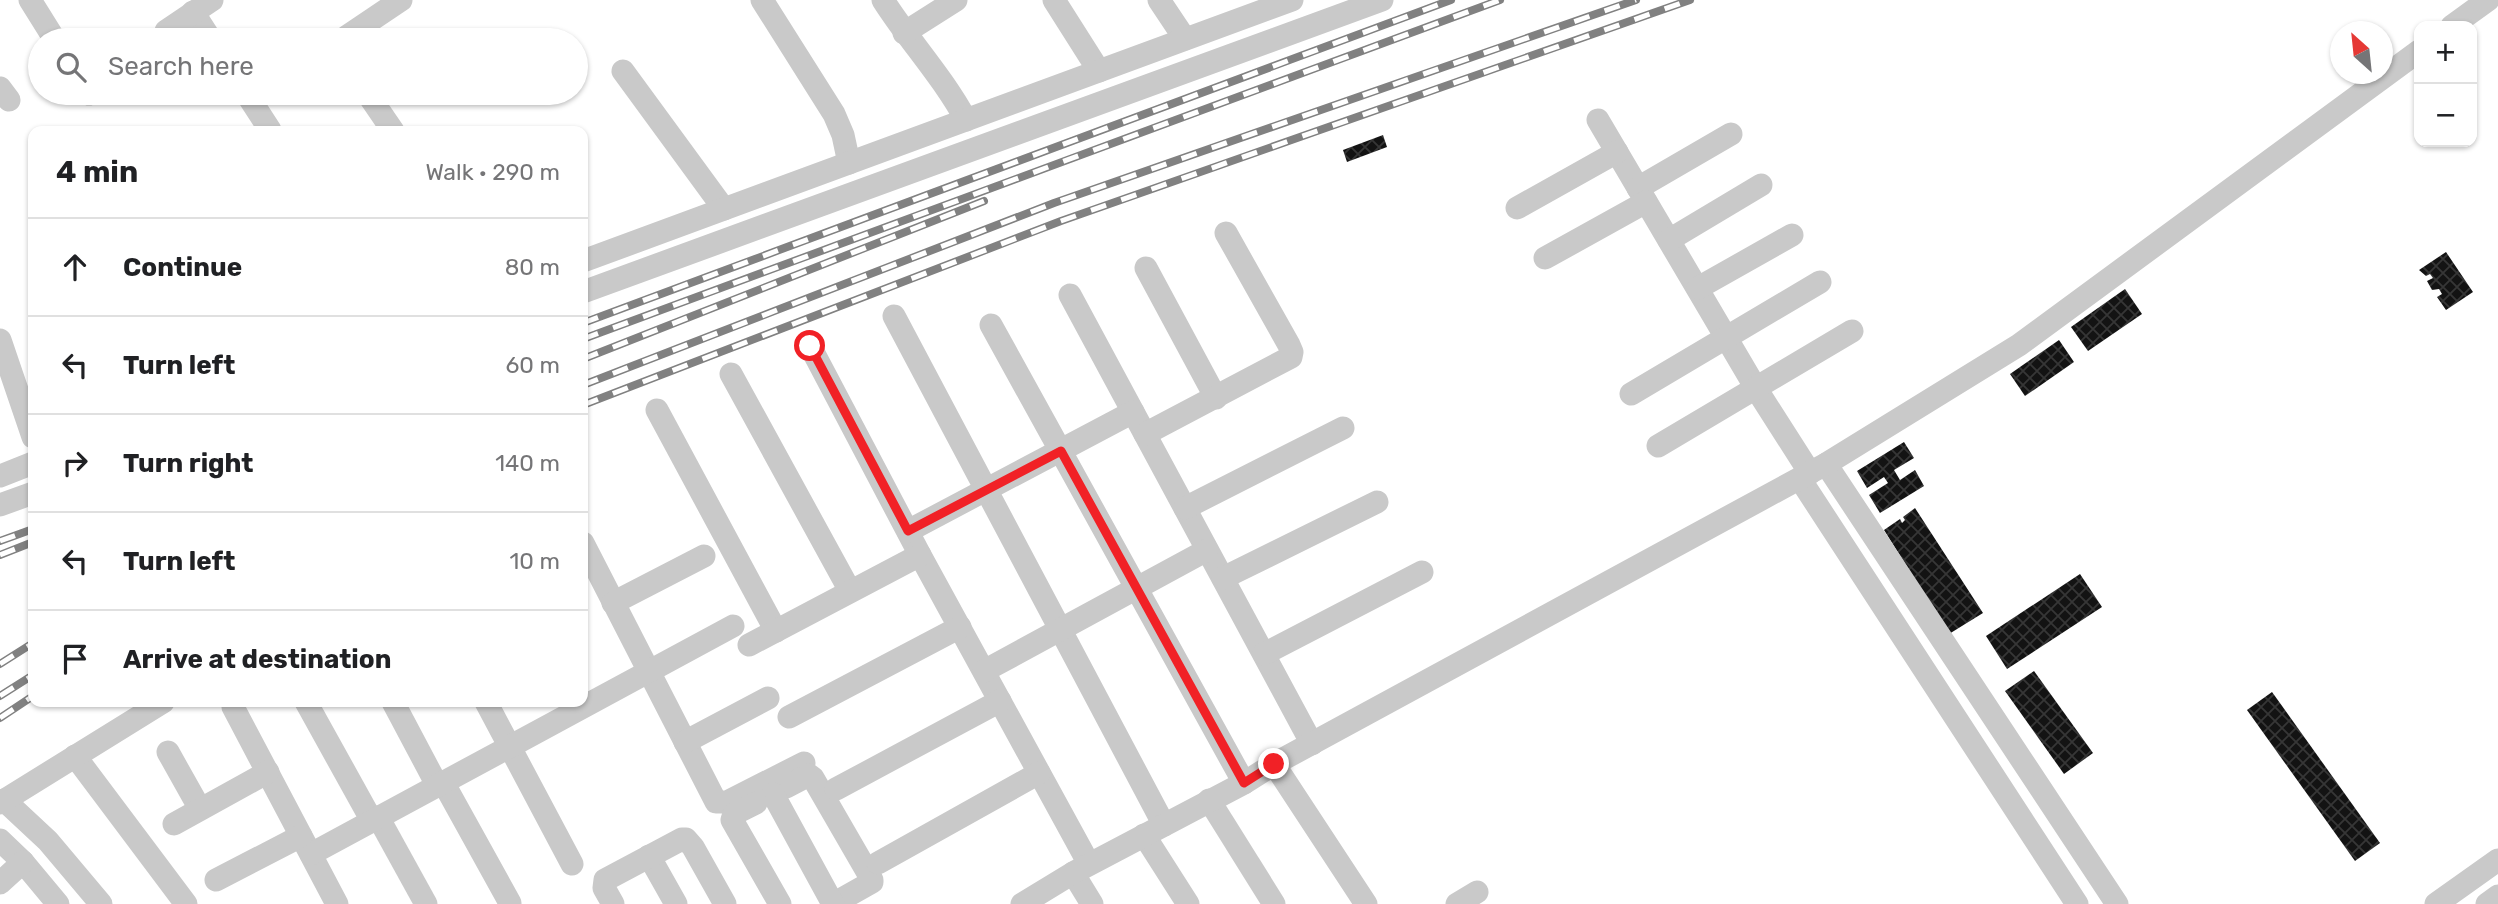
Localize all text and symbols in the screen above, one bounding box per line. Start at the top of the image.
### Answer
north arrow [2330,21,2393,84]
map controls [2414,21,2477,147]
button: + [2414,21,2477,84]
search box [28,28,588,105]
icon: search [52,48,90,86]
text: Search here [108,51,254,82]
button: − [2414,84,2477,147]
text: 4 min [56,154,138,190]
text: Walk · 290 m [425,158,560,186]
icon: ahead [56,248,94,286]
text: Continue [123,252,242,283]
text: 80 m [505,253,560,281]
route start [794,330,825,361]
icon: left [56,346,94,384]
text: Turn left [123,350,235,381]
text: 60 m [505,351,560,379]
icon: right [56,444,94,482]
text: Turn right [123,448,253,479]
text: 140 m [495,449,560,477]
icon: left [56,542,94,580]
text: Turn left [123,546,235,577]
text: 10 m [509,547,560,575]
icon: arrive [56,640,94,678]
text: Arrive at destination [123,644,391,675]
route end [1258,748,1289,779]

